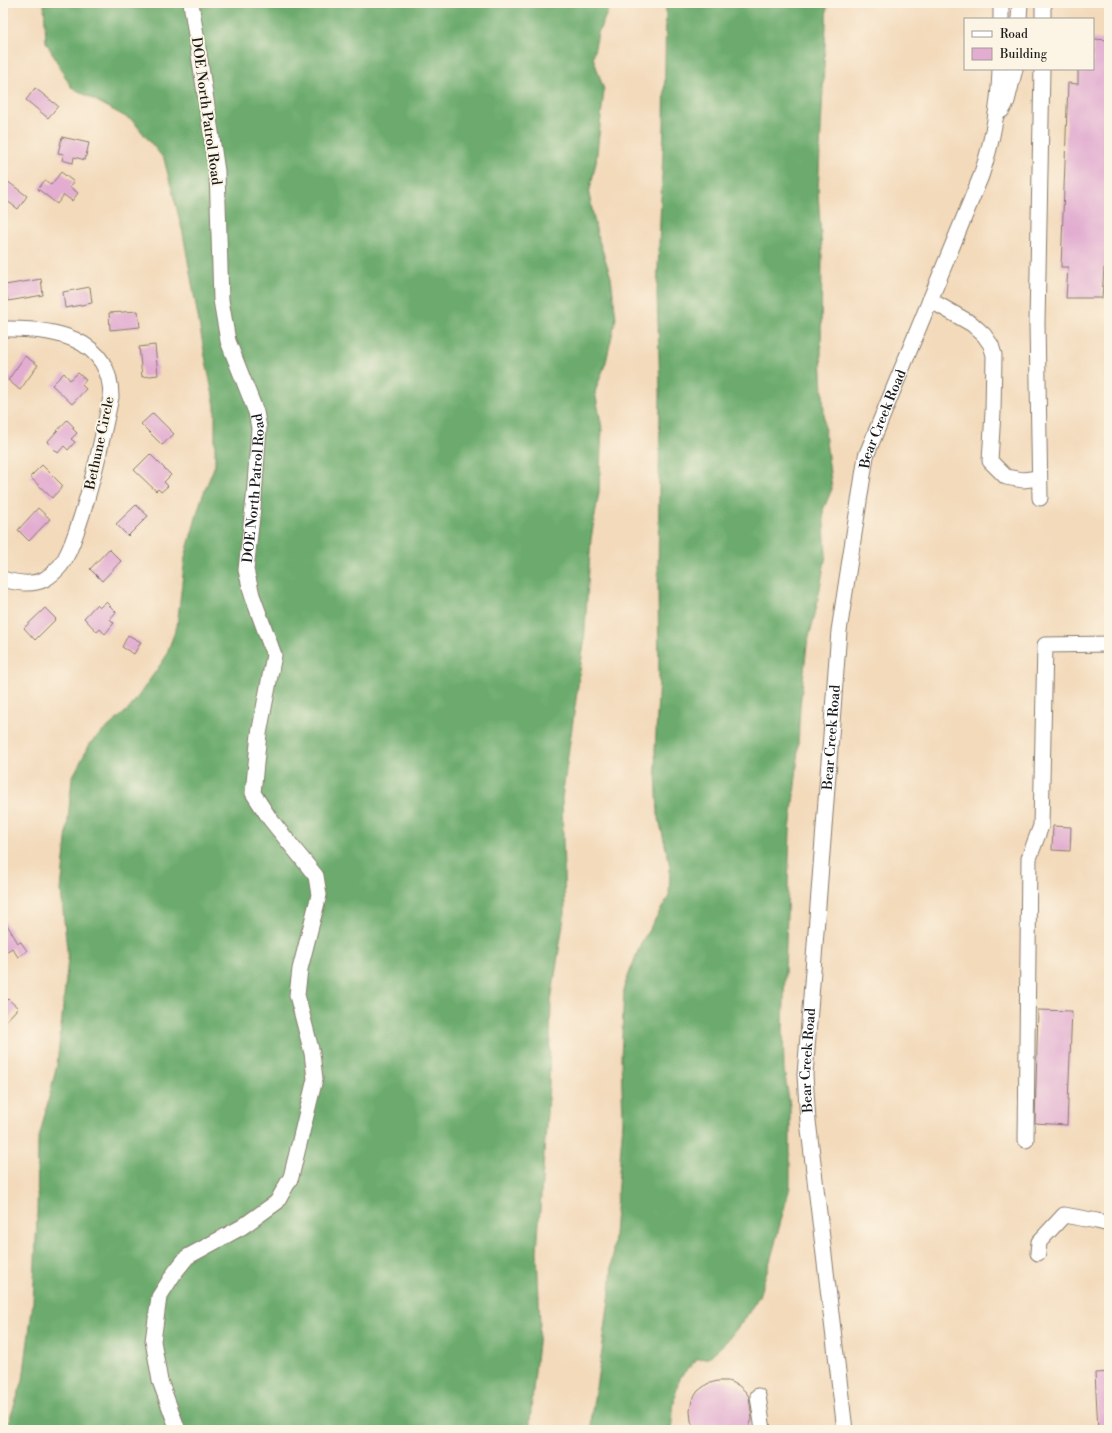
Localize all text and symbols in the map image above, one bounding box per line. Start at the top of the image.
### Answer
legend [964,18,1094,70]
text: Road [1000,27,1028,42]
street label: DOE North Patrol Road [187,36,225,186]
text: Building [999,47,1048,62]
street label: Bear Creek Road [856,367,911,471]
street label: Bethune Circle [81,395,119,492]
street label: DOE North Patrol Road [239,412,269,564]
street label: Bear Creek Road [819,684,845,792]
street label: Bear Creek Road [797,1007,820,1114]

